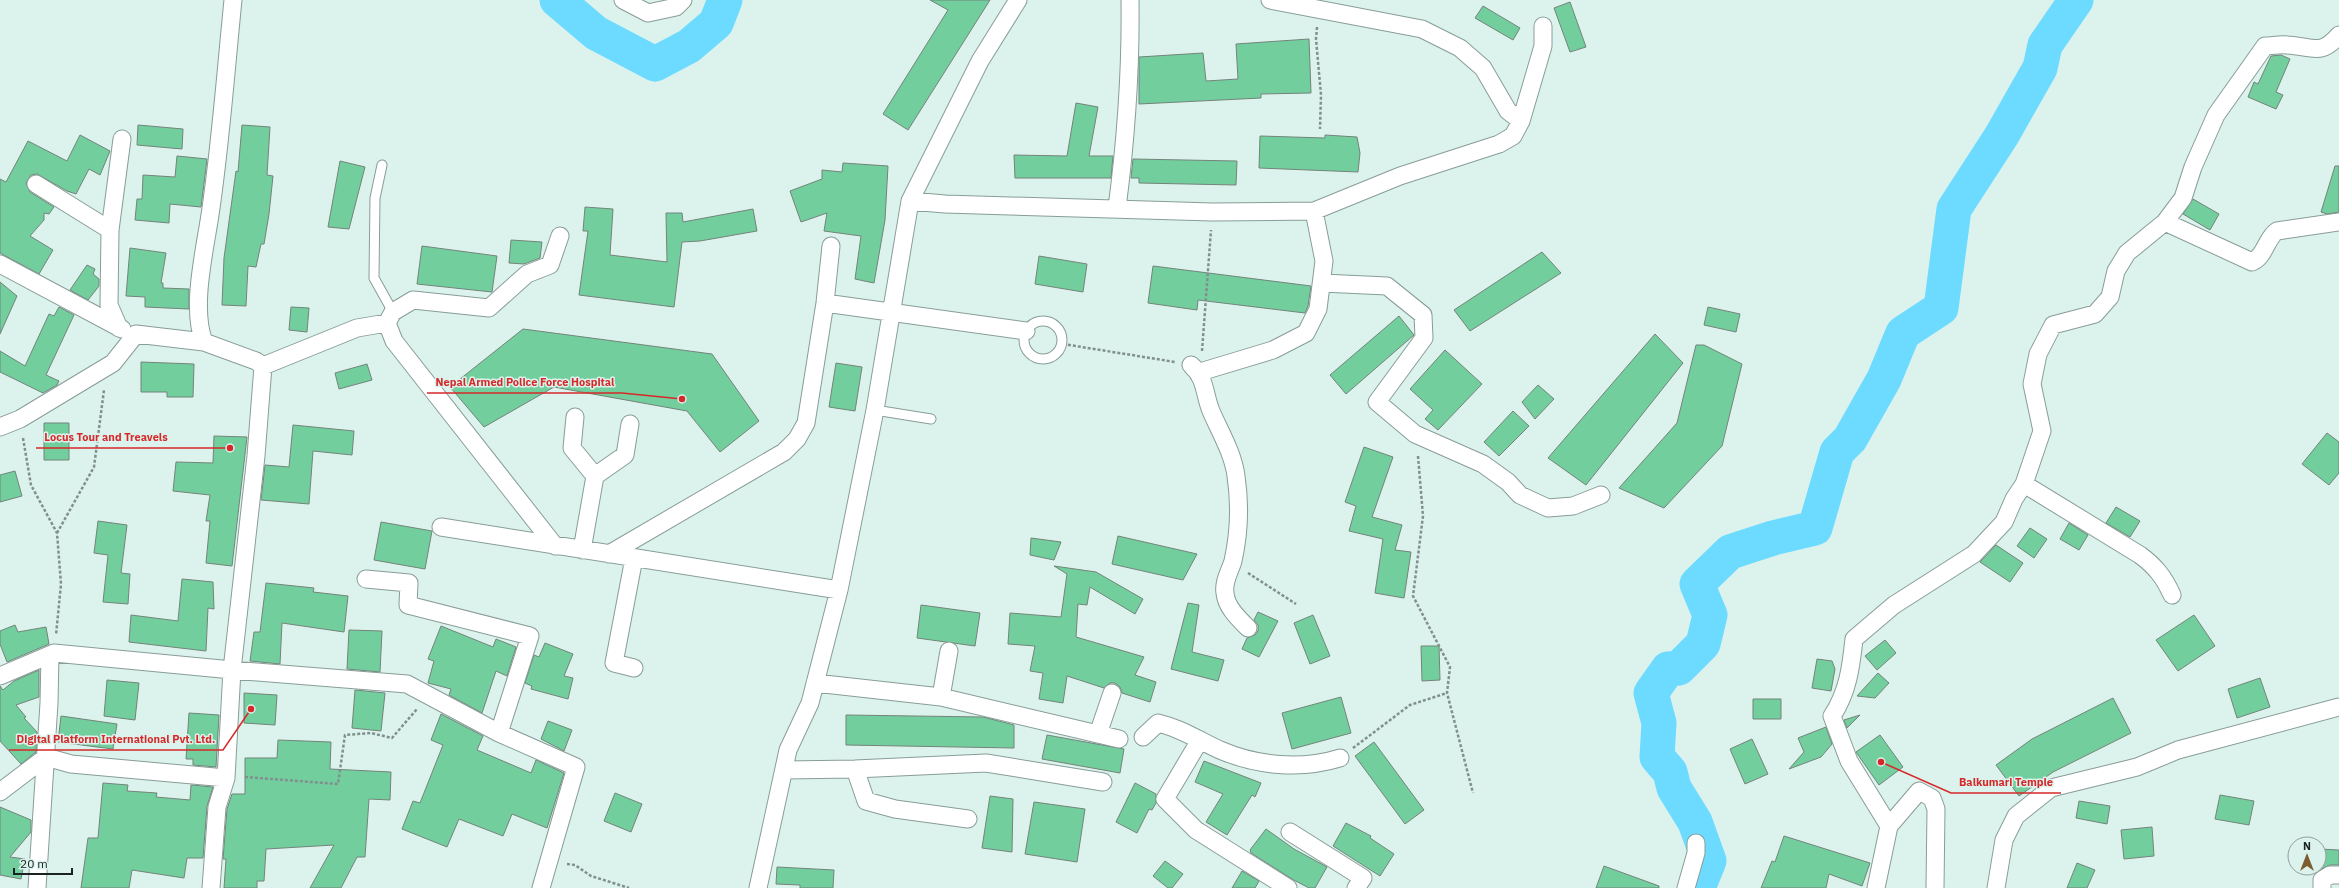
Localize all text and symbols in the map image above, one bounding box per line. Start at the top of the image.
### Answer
callout: Nepal Armed Police Force Hospital [427,370,622,393]
text: Nepal Armed Police Force Hospital [436,375,615,389]
callout: Locus Tour and Treavels [36,425,176,448]
text: Locus Tour and Treavels [44,430,168,444]
callout: Digital Platform International Pvt. Ltd. [9,727,223,750]
text: Digital Platform International Pvt. Ltd. [17,732,215,746]
callout: Balkumari Temple [1951,770,2061,793]
text: Balkumari Temple [1959,775,2053,789]
north arrow [2287,836,2327,876]
text: N [2303,839,2311,853]
scale bar [14,850,72,876]
text: 20 m [20,856,48,871]

